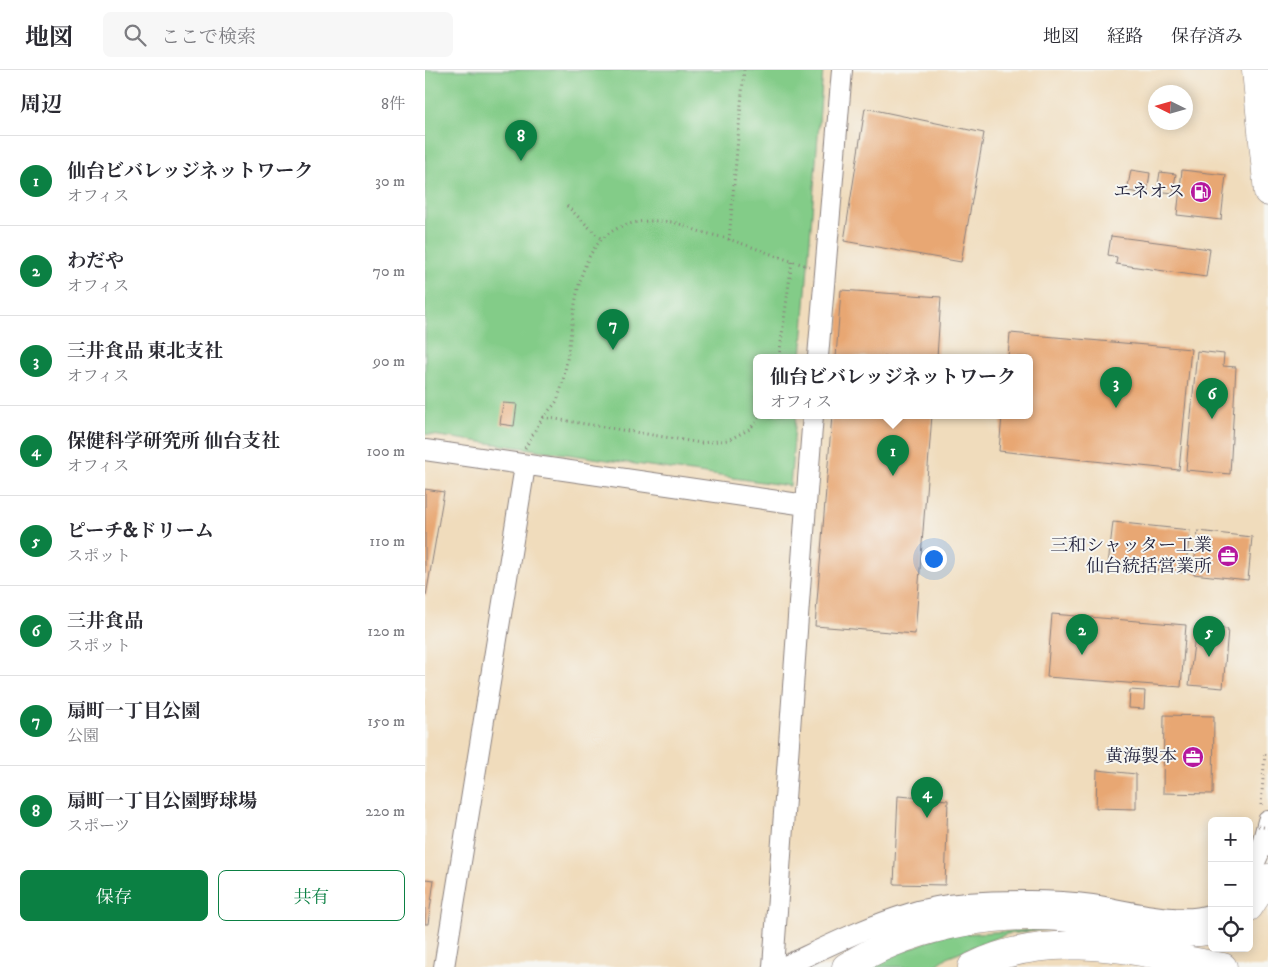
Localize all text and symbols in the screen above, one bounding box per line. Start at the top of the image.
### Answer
search box [103,12,453,57]
icon: search [121,21,149,49]
text: 地図 [25,23,73,53]
text: ここで検索 [161,26,256,49]
text: 地図 [1043,26,1079,48]
text: 経路 [1107,26,1143,48]
text: 保存済み [1171,26,1243,48]
north arrow [1148,85,1193,130]
text: 周辺 [20,92,62,118]
text: 8件 [381,94,405,114]
pin: 8 [505,120,537,161]
text: 仙台ビバレッジネットワーク [67,160,313,183]
text: 1 [33,171,39,191]
text: 30 m [375,171,405,191]
fuel station icon: エネオス [1189,180,1213,204]
place label: エネオス [1113,181,1185,203]
text: オフィス [67,186,129,206]
text: わだや [67,250,124,273]
text: 2 [32,261,40,281]
text: 70 m [373,261,405,281]
text: オフィス [67,276,129,296]
pin: 7 [597,309,629,350]
text: 三井食品 東北支社 [67,340,223,363]
text: 3 [33,351,39,371]
text: 90 m [373,351,405,371]
popup [753,354,1033,419]
text: オフィス [67,366,129,386]
text: 仙台ビバレッジネットワーク [770,366,1016,389]
pin: 3 [1100,367,1132,408]
pin: 6 [1196,378,1228,419]
text: オフィス [770,392,832,412]
text: 保健科学研究所 仙台支社 [67,430,280,453]
pin: 1 [877,435,909,476]
text: 4 [31,441,41,461]
text: 100 m [367,441,405,461]
text: オフィス [67,456,129,476]
text: ピーチ&ドリーム [67,520,214,543]
text: 5 [32,531,40,551]
text: 110 m [369,531,405,551]
place label: 三和シャッター工業 仙台統括営業所 [1050,535,1212,578]
office icon: 三和シャッター工業 仙台統括営業所 [1216,544,1240,568]
text: スポット [67,546,131,566]
your location [921,546,947,572]
text: 三井食品 [67,610,143,633]
pin: 2 [1066,614,1098,655]
pin: 5 [1193,616,1225,657]
text: 6 [32,621,40,641]
text: 120 m [367,621,405,641]
text: スポット [67,636,131,656]
text: 扇町一丁目公園 [67,700,200,723]
text: 7 [32,711,40,731]
text: 150 m [367,711,405,731]
text: 公園 [67,726,99,746]
office icon: 黄海製本 [1181,745,1205,769]
place label: 黄海製本 [1105,746,1177,768]
pin: 4 [911,777,943,818]
text: 扇町一丁目公園野球場 [67,790,257,813]
text: 8 [32,801,40,821]
text: 220 m [365,801,405,821]
text: スポーツ [67,816,130,836]
map controls [1208,817,1253,952]
button: + [1208,817,1253,862]
button: − [1208,862,1253,907]
button: 保存 [20,870,208,921]
button: 共有 [218,870,405,921]
button: locate [1208,907,1253,952]

